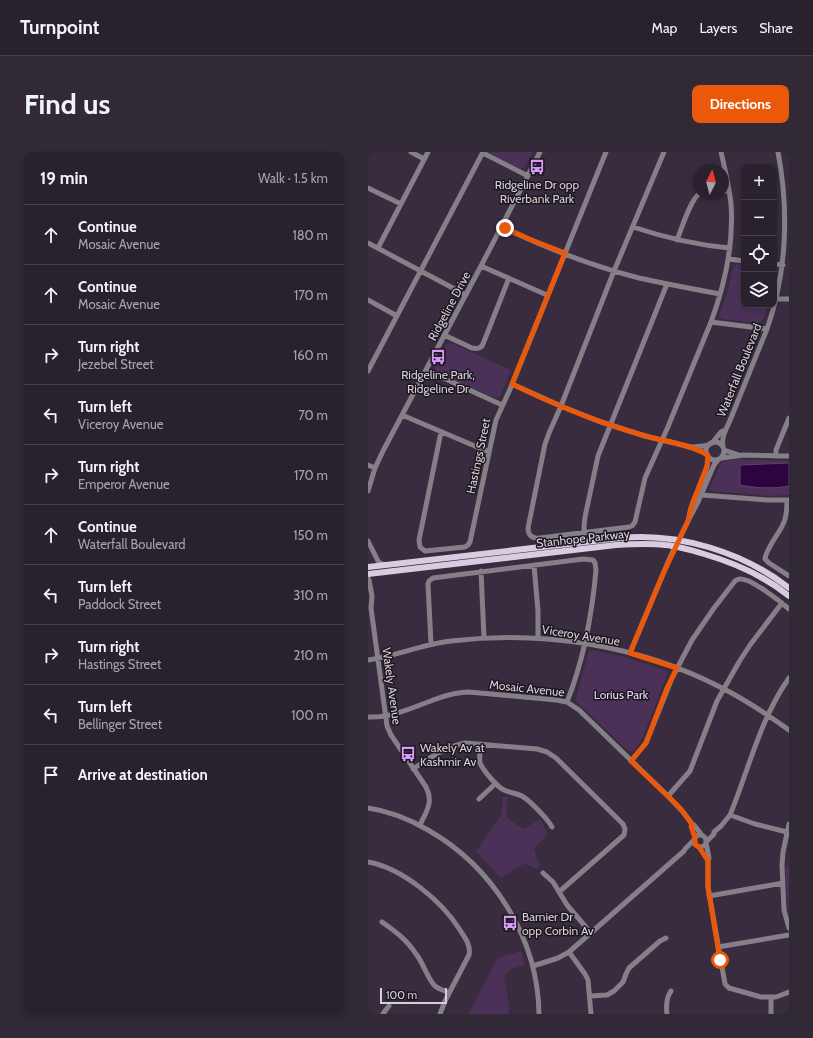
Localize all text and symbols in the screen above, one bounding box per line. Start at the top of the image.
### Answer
text: Turnpoint [20,16,99,39]
text: Map [652,19,677,37]
text: Layers [699,19,737,37]
text: Share [759,19,793,37]
button: Directions [692,85,789,123]
text: Find us [24,87,110,121]
bus stop icon: Ridgeline Dr opp Riverbank Park [528,158,546,176]
north arrow [693,164,729,200]
map controls [741,164,777,308]
button: + [741,164,777,200]
text: 19 min [40,168,88,188]
text: Walk · 1.5 km [258,170,328,186]
place label: Ridgeline Dr opp Riverbank Park [495,177,580,206]
button: − [741,200,777,236]
text: Continue [78,218,137,236]
route end [496,219,514,237]
icon: ahead [40,224,62,246]
text: 180 m [292,227,328,243]
text: Mosaic Avenue [78,236,160,252]
button: locate [741,236,777,272]
street label: Ridgeline Drive [424,269,474,343]
button: layers [741,272,777,308]
text: Continue [78,278,137,296]
icon: ahead [40,284,62,306]
text: 170 m [294,287,328,303]
text: Mosaic Avenue [78,296,160,312]
street label: Waterfall Boulevard [713,321,765,419]
text: Turn right [78,338,139,356]
icon: right [40,344,62,366]
text: 160 m [293,347,328,363]
bus stop icon: Ridgeline Park, Ridgeline Dr [429,348,447,366]
text: Jezebel Street [78,356,154,372]
place label: Ridgeline Park, Ridgeline Dr [401,367,475,396]
text: Turn left [78,398,132,416]
icon: left [40,404,62,426]
text: 70 m [298,407,328,423]
text: Viceroy Avenue [78,416,163,432]
street label: Hastings Street [463,417,493,495]
text: Turn right [78,458,139,476]
icon: right [40,464,62,486]
text: 170 m [294,467,328,483]
text: Emperor Avenue [78,476,170,492]
text: Continue [78,518,137,536]
icon: ahead [40,524,62,546]
street label: Stanhope Parkway [536,526,630,550]
text: 150 m [293,527,328,543]
text: Waterfall Boulevard [78,536,186,552]
text: Turn left [78,578,132,596]
icon: left [40,584,62,606]
text: 310 m [293,587,328,603]
text: Paddock Street [78,596,161,612]
street label: Viceroy Avenue [541,621,621,649]
text: Turn right [78,638,139,656]
icon: right [40,644,62,666]
text: 210 m [294,647,328,663]
street label: Wakely Avenue [379,647,405,725]
text: Hastings Street [78,656,161,672]
street label: Mosaic Avenue [489,677,565,699]
park label: Lorius Park [594,687,649,702]
text: Turn left [78,698,132,716]
icon: left [40,704,62,726]
text: 100 m [291,707,328,723]
text: Bellinger Street [78,716,162,732]
place label: Wakely Av at Kashmir Av [420,740,485,769]
bus stop icon: Wakely Av at Kashmir Av [399,745,417,763]
icon: arrive [40,764,62,786]
text: Arrive at destination [78,766,208,784]
place label: Barnier Dr opp Corbin Av [522,909,594,938]
bus stop icon: Barnier Dr opp Corbin Av [501,914,519,932]
route start [711,951,729,969]
scale bar [380,986,447,1005]
text: 100 m [386,988,417,1002]

